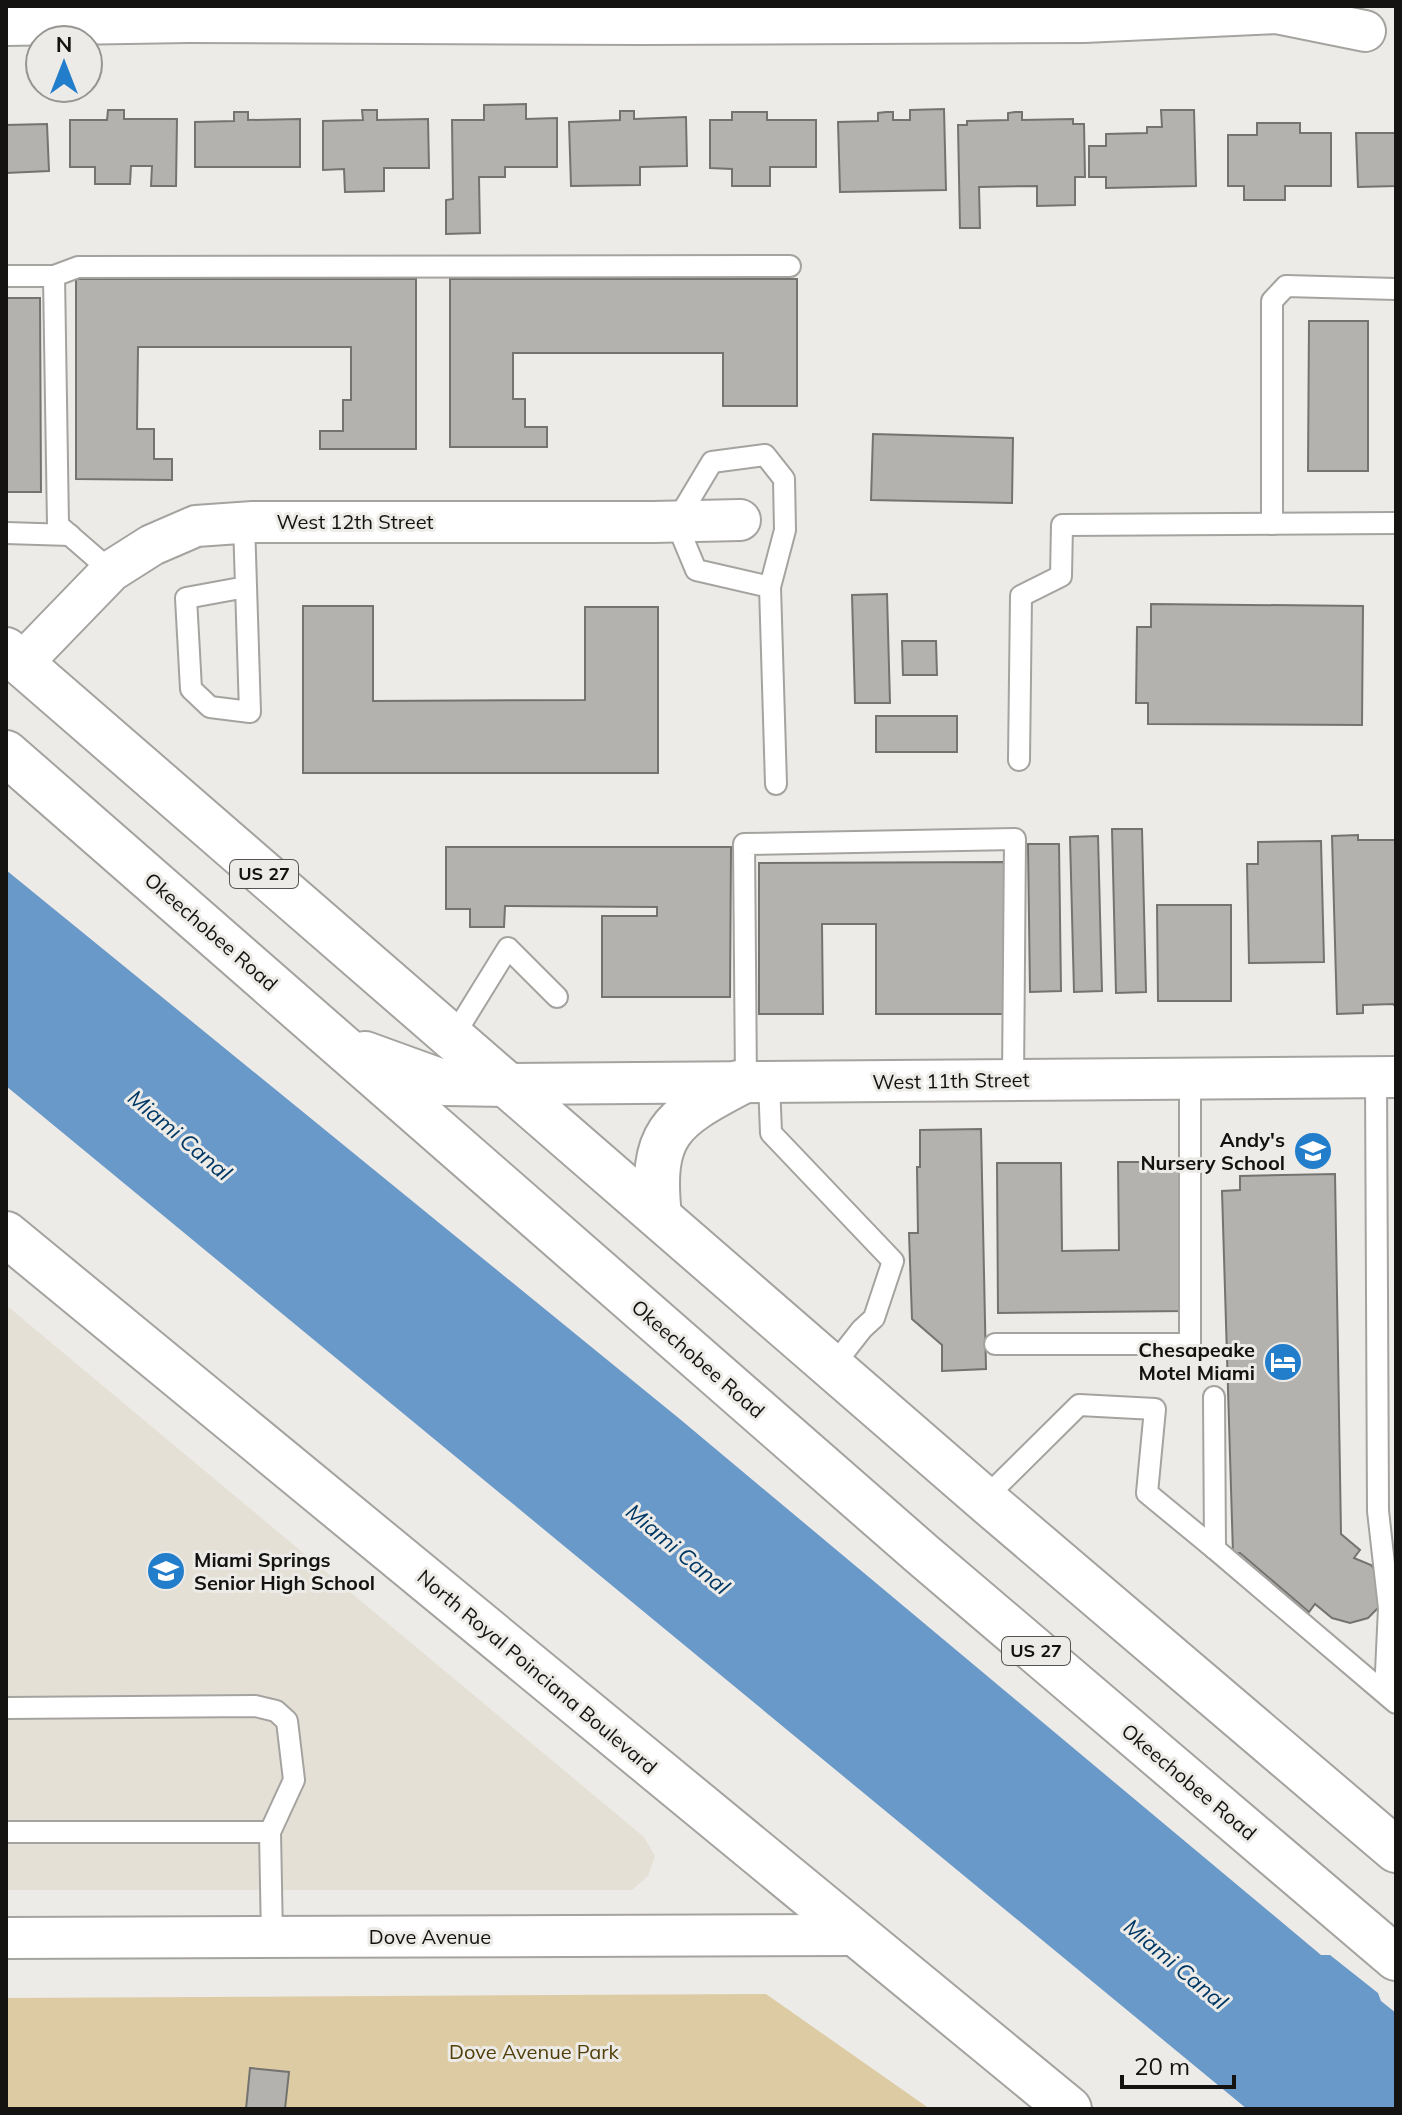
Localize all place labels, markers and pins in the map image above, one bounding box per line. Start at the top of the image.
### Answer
place label: Andy's Nursery School [1141,1127,1285,1175]
school or university icon: Andy's Nursery School [1292,1130,1334,1172]
place label: Chesapeake Motel Miami [1138,1337,1255,1385]
hotel icon: Chesapeake Motel Miami [1262,1341,1304,1383]
place label: Miami Springs Senior High School [194,1547,375,1595]
school or university icon: Miami Springs Senior High School [145,1550,187,1592]

